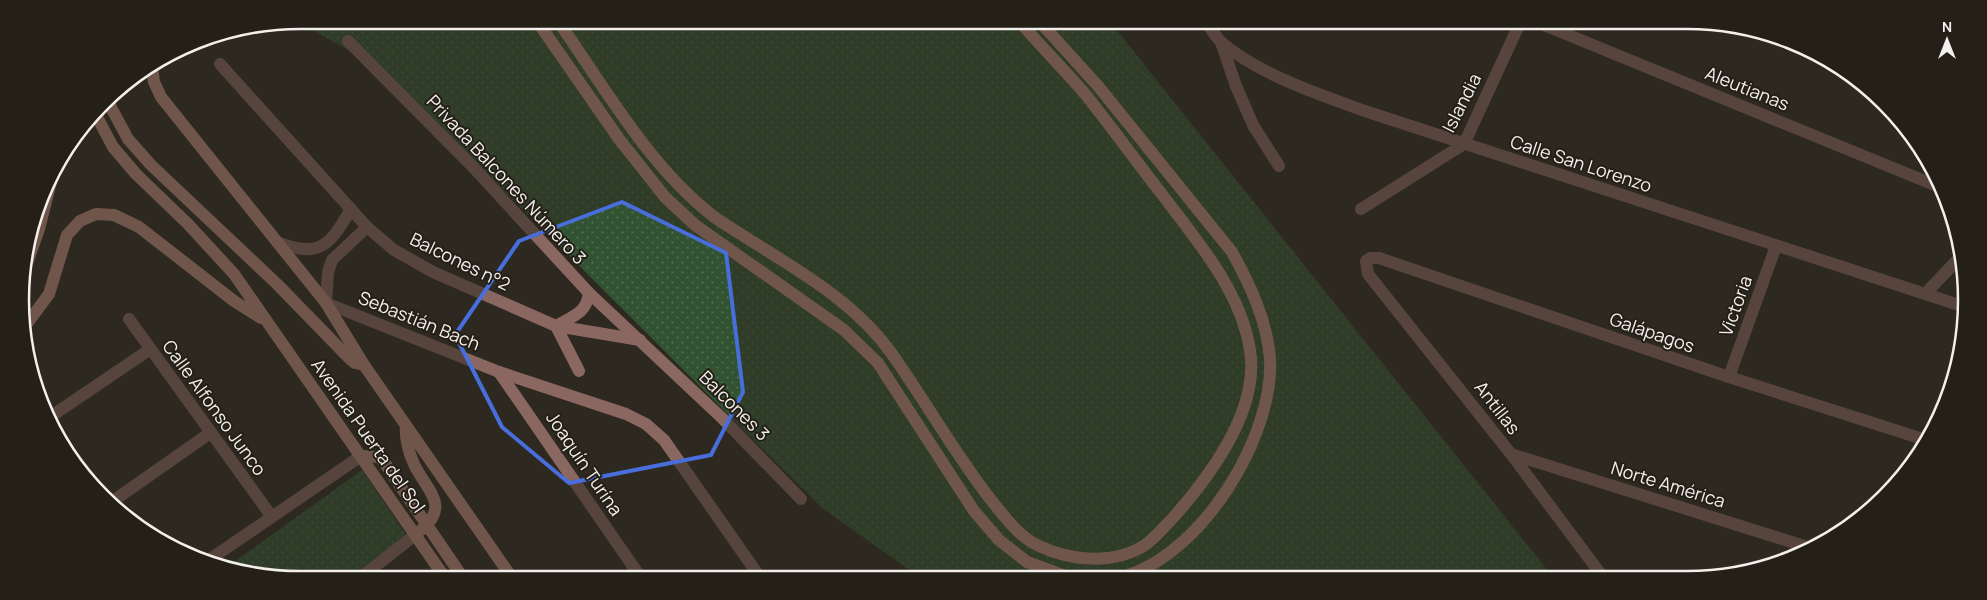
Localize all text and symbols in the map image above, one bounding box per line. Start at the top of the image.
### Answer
north arrow [1922,15,1972,65]
text: N [1942,17,1952,36]
street label: Aleutianas [1702,60,1793,116]
street label: Islandia [1436,69,1486,136]
street label: Privada Balcones Número 3 [422,89,592,269]
street label: Calle San Lorenzo [1508,129,1655,197]
street label: Balcones n°2 [406,226,515,296]
street label: Victoria [1713,272,1757,339]
street label: Sebastián Bach [355,285,484,355]
street label: Galápagos [1607,306,1698,358]
street label: Calle Alfonso Junco [157,335,272,480]
street label: Avenida Puerta del Sol [306,354,431,517]
street label: Balcones 3 [694,365,775,446]
street label: Antillas [1469,376,1526,439]
street label: Joaquín Turína [541,407,629,520]
street label: Norte América [1608,455,1728,513]

